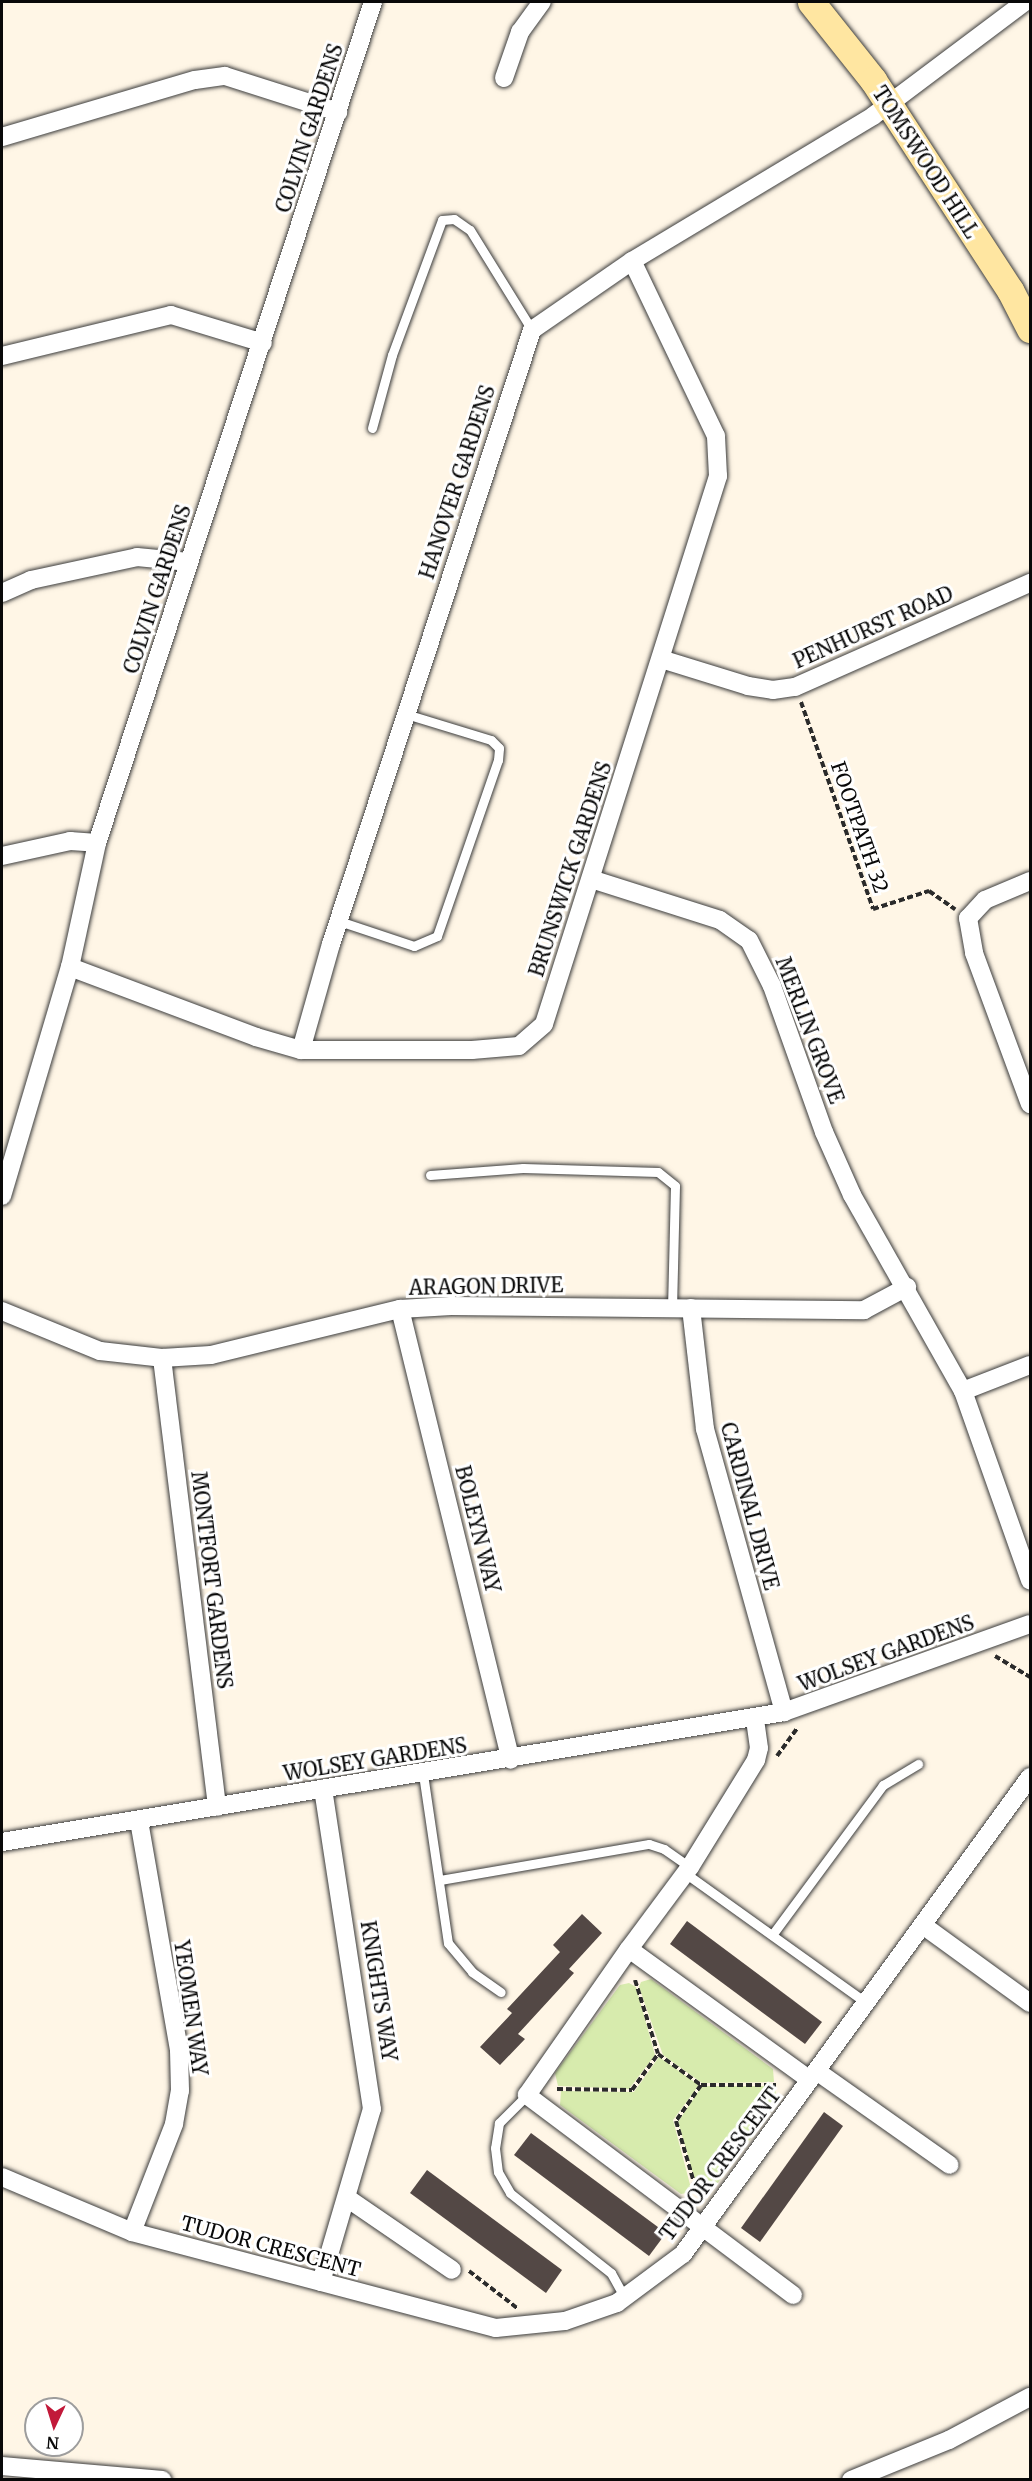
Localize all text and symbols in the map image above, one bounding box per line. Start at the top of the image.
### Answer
street label: COLVIN GARDENS [270,41,348,215]
street label: TOMSWOOD HILL [868,81,984,243]
street label: HANOVER GARDENS [414,382,500,582]
street label: COLVIN GARDENS [118,502,196,676]
street label: PENHURST ROAD [789,581,957,673]
street label: BRUNSWICK GARDENS [524,758,616,980]
street label: FOOTPATH 32 [826,758,894,896]
street label: MERLIN GROVE [771,953,849,1107]
street label: ARAGON DRIVE [409,1273,563,1299]
street label: CARDINAL DRIVE [716,1420,784,1592]
street label: BOLEYN WAY [451,1463,505,1595]
street label: MONTFORT GARDENS [187,1470,237,1690]
street label: WOLSEY GARDENS [795,1610,977,1696]
street label: WOLSEY GARDENS [282,1733,468,1785]
street label: KNIGHTS WAY [356,1919,402,2063]
street label: YEOMEN WAY [170,1939,212,2077]
street label: TUDOR CRESCENT [655,2083,785,2245]
street label: TUDOR CRESCENT [178,2210,364,2282]
north arrow [24,2397,84,2457]
text: N [46,2433,60,2453]

